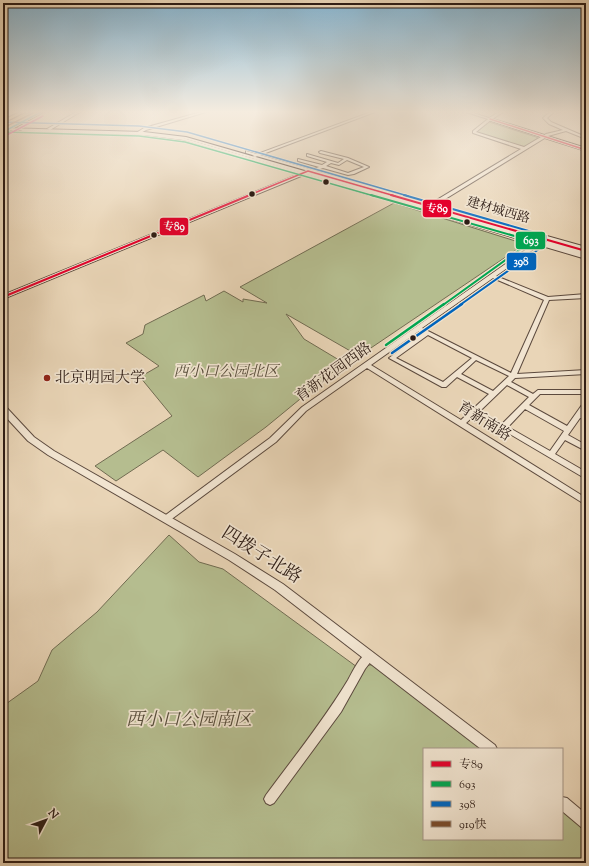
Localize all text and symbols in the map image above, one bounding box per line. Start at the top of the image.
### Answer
unlabelled marker [321,177,331,187]
unlabelled marker [247,189,257,199]
street label: 建材城西路 [464,193,532,229]
line badge: 专89 [422,199,452,218]
text: 专89 [426,201,449,217]
line badge: 专89 [159,217,189,236]
unlabelled marker [462,217,472,227]
text: 专89 [163,219,186,235]
unlabelled marker [149,230,159,240]
line badge: 693 [515,231,546,250]
text: 693 [523,233,539,249]
line badge: 398 [506,252,537,271]
text: 398 [513,254,529,270]
unlabelled marker [408,333,418,343]
street label: 育新花园西路 [291,338,377,408]
park label: 西小口公园北区 [173,362,280,383]
place label: 北京明园大学 [55,368,145,389]
marker: 北京明园大学 [42,373,52,383]
street label: 育新南路 [453,397,515,447]
street label: 四拨子北路 [216,521,306,591]
park label: 西小口公园南区 [126,708,254,734]
legend [423,748,563,840]
text: 专89 [459,756,483,774]
text: 693 [459,776,476,794]
text: 398 [459,796,476,814]
north arrow [26,800,66,840]
text: N [43,805,62,823]
text: 919快 [459,816,487,834]

